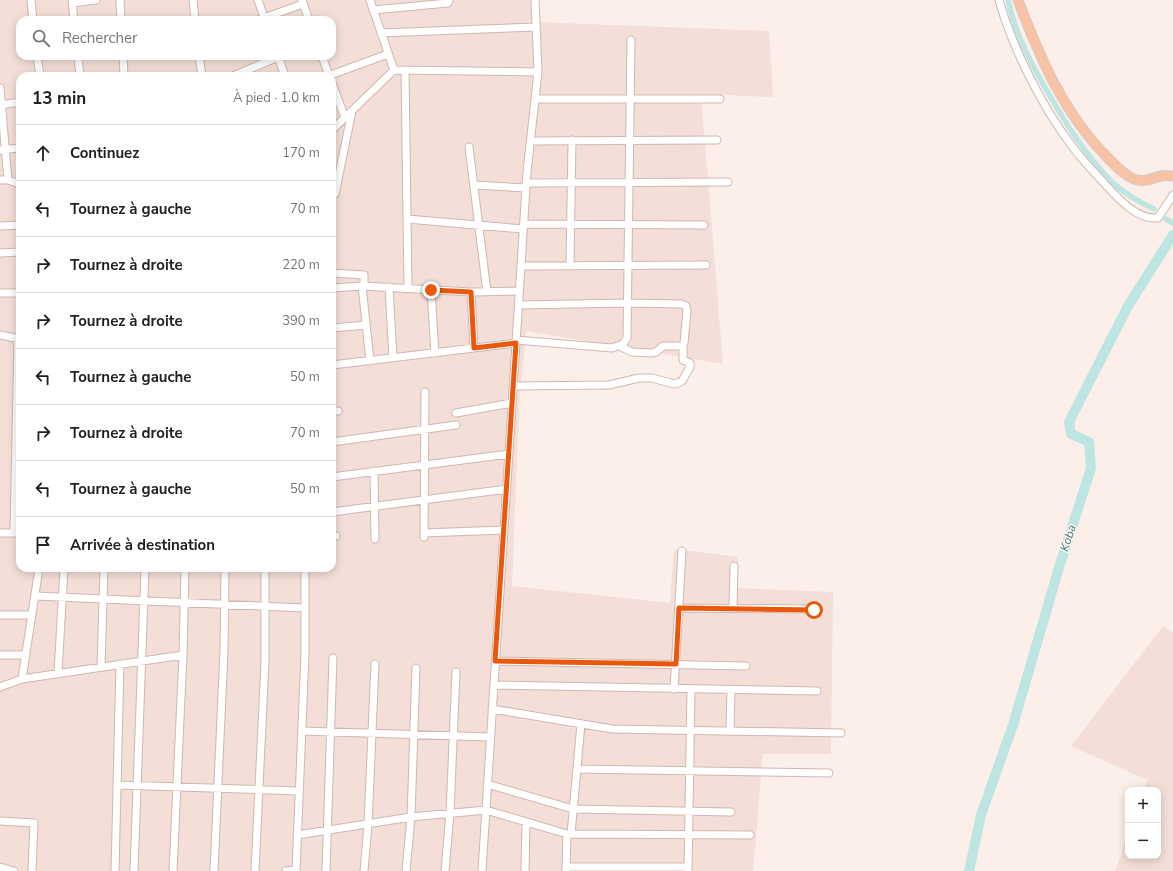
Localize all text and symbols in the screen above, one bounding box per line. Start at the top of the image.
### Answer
search box [16,16,336,60]
icon: search [30,27,52,49]
text: Rechercher [62,28,137,48]
text: 13 min [32,87,86,110]
text: À pied · 1.0 km [233,89,320,107]
icon: ahead [32,142,54,164]
text: Continuez [70,143,139,163]
text: 170 m [282,144,320,162]
icon: left [32,198,54,220]
text: Tournez à gauche [70,199,192,219]
text: 70 m [290,200,320,218]
icon: right [32,254,54,276]
text: Tournez à droite [70,255,183,275]
text: 220 m [282,256,320,274]
route end [422,281,440,299]
icon: right [32,310,54,332]
text: Tournez à droite [70,311,183,331]
text: 390 m [282,312,320,330]
icon: left [32,366,54,388]
text: Tournez à gauche [70,367,192,387]
text: 50 m [290,368,320,386]
icon: right [32,422,54,444]
text: Tournez à droite [70,423,183,443]
text: 70 m [290,424,320,442]
icon: left [32,478,54,500]
text: Tournez à gauche [70,479,192,499]
text: 50 m [290,480,320,498]
water label: Koba [1056,522,1080,554]
icon: arrive [32,534,54,556]
text: Arrivée à destination [70,535,215,555]
route start [805,601,823,619]
map controls [1125,787,1161,859]
button: + [1125,787,1161,823]
button: − [1125,823,1161,859]

